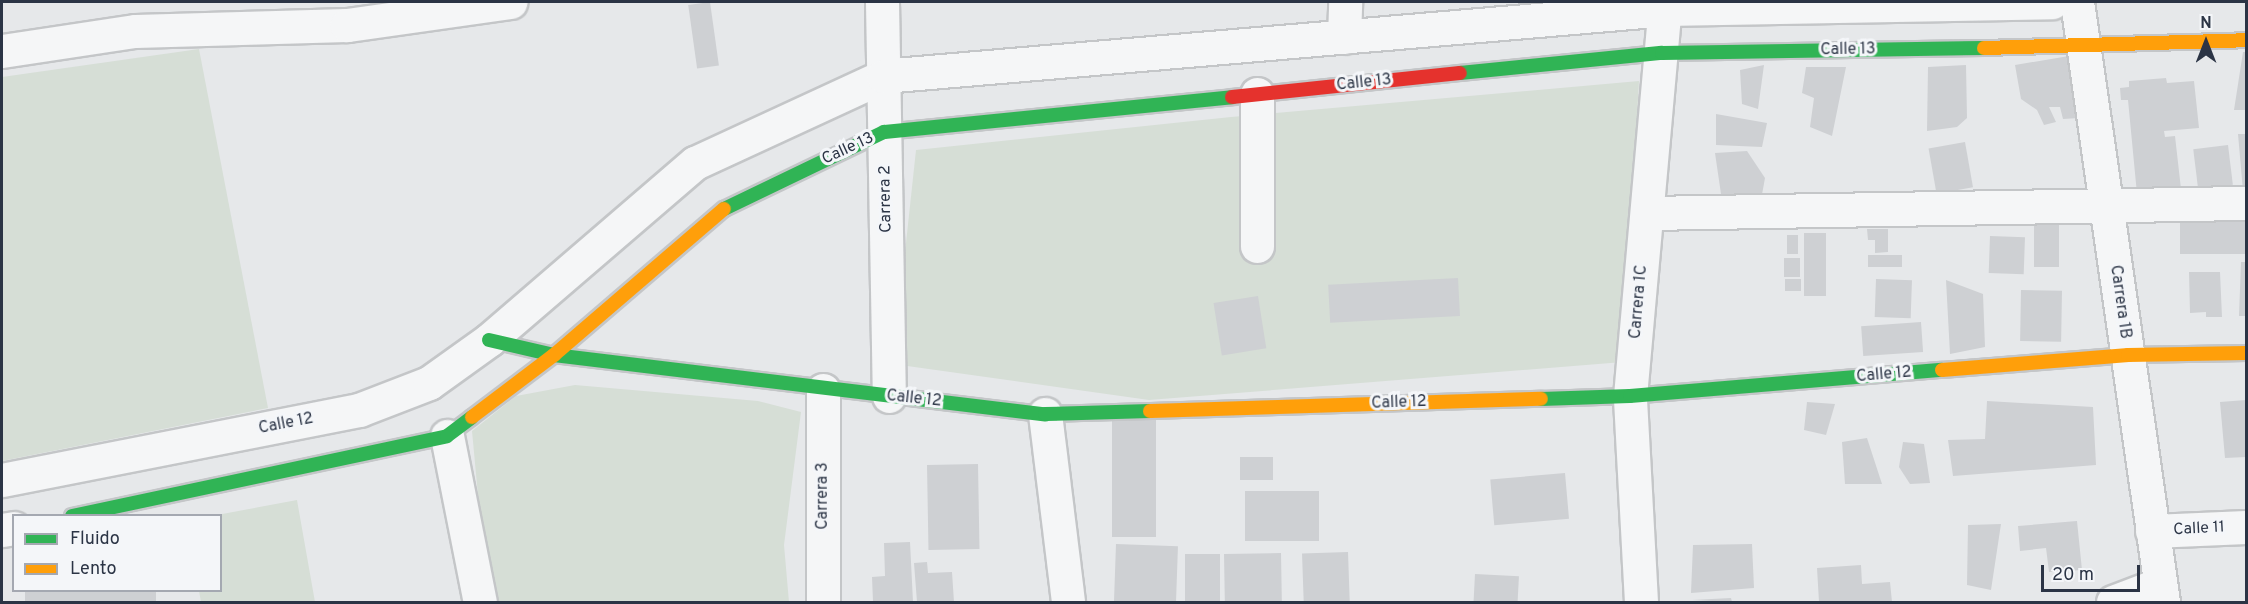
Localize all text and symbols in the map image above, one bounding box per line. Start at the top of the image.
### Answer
north arrow [2176,12,2236,72]
text: N [2200,14,2212,34]
street label: Calle 13 [1820,40,1876,60]
street label: Calle 13 [1336,71,1392,95]
street label: Calle 13 [819,129,877,169]
street label: Carrera 2 [876,165,896,233]
street label: Carrera 1C [1626,264,1652,340]
street label: Carrera 1B [2105,264,2135,340]
street label: Calle 12 [1856,363,1912,387]
street label: Calle 12 [886,387,942,411]
street label: Calle 12 [1371,392,1427,414]
street label: Calle 12 [257,409,315,439]
street label: Carrera 3 [813,462,833,530]
legend [12,514,222,592]
street label: Calle 11 [2173,518,2225,540]
text: Fluido [70,528,120,551]
scale bar [2044,553,2143,591]
text: Lento [70,558,116,581]
text: 20 m [2052,564,2094,587]

